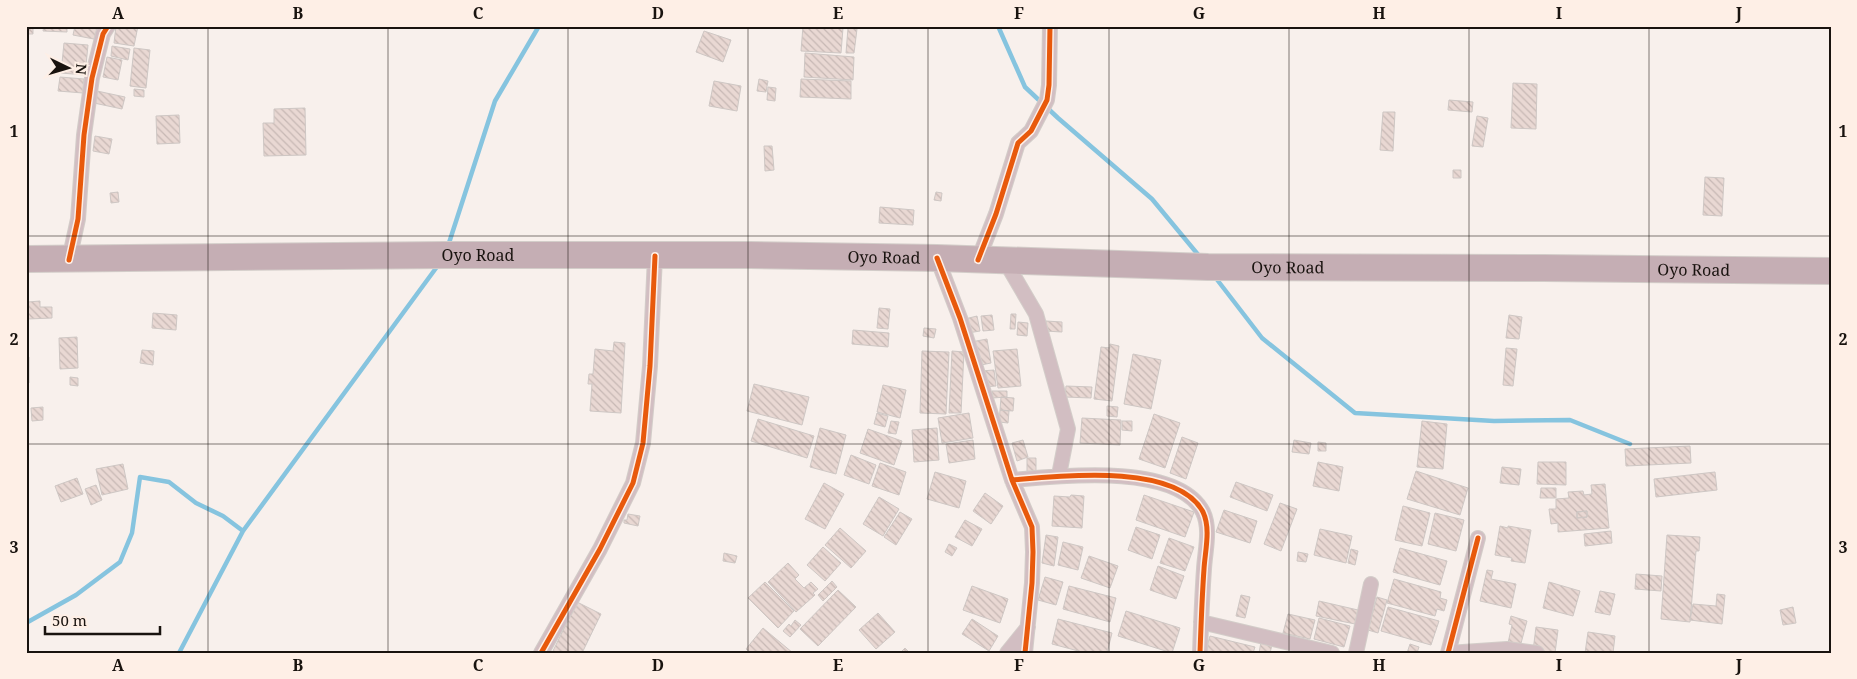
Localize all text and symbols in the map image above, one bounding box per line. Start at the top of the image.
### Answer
text: A [112,2,125,24]
text: B [293,2,304,24]
text: C [473,2,484,24]
text: D [652,2,664,24]
text: E [833,2,843,24]
text: F [1014,2,1024,24]
text: G [1193,2,1205,24]
text: H [1372,2,1386,24]
text: I [1556,2,1562,24]
text: J [1735,2,1743,24]
north arrow [42,42,92,92]
text: N [72,63,91,76]
text: 1 [9,120,19,142]
text: 1 [1838,120,1848,142]
street label: Oyo Road [442,244,515,266]
street label: Oyo Road [847,246,921,269]
street label: Oyo Road [1251,256,1324,278]
street label: Oyo Road [1657,258,1731,281]
text: 2 [9,328,19,350]
text: 2 [1838,328,1848,350]
text: 3 [9,536,19,558]
text: 3 [1838,536,1848,558]
scale bar [45,604,160,636]
text: 50 m [52,610,87,630]
text: A [112,654,125,676]
text: B [293,654,304,676]
text: C [473,654,484,676]
text: D [652,654,664,676]
text: E [833,654,843,676]
text: F [1014,654,1024,676]
text: G [1193,654,1205,676]
text: H [1372,654,1386,676]
text: I [1556,654,1562,676]
text: J [1735,654,1743,676]

